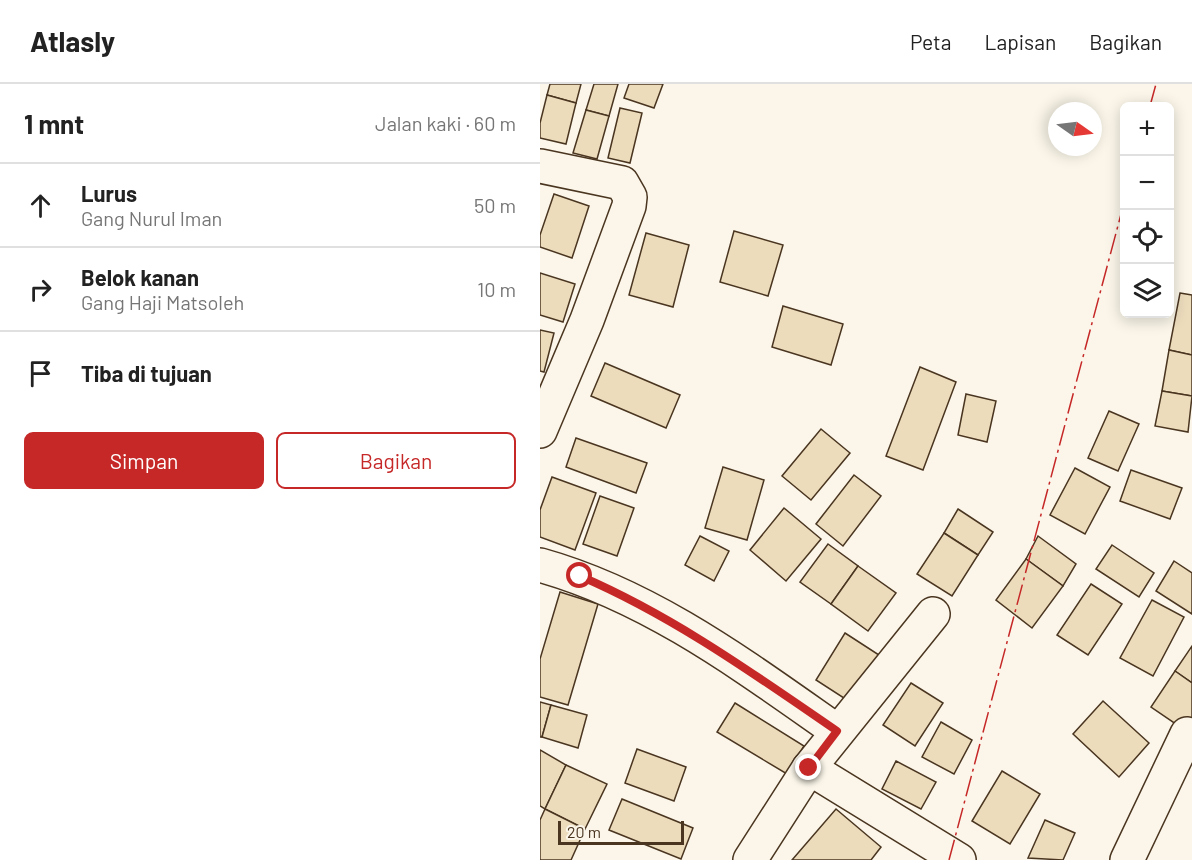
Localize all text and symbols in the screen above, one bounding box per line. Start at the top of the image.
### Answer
text: Atlasly [30,24,115,58]
text: Peta [910,29,951,54]
text: Lapisan [984,29,1056,54]
text: Bagikan [1089,29,1162,54]
north arrow [1048,102,1102,156]
map controls [1120,102,1174,318]
button: + [1120,102,1174,156]
text: 1 mnt [24,108,84,139]
text: Jalan kaki · 60 m [375,111,516,135]
button: − [1120,156,1174,210]
text: Lurus [81,180,137,206]
icon: ahead [24,189,57,222]
text: 50 m [474,193,516,217]
text: Gang Nurul Iman [81,206,222,230]
button: locate [1120,210,1174,264]
text: Belok kanan [81,264,199,290]
button: layers [1120,264,1174,318]
icon: right [24,273,57,306]
text: 10 m [477,277,516,301]
text: Gang Haji Matsoleh [81,290,244,314]
icon: arrive [24,357,57,390]
text: Tiba di tujuan [81,360,212,386]
button: Simpan [24,432,264,489]
button: Bagikan [276,432,516,489]
route start [566,562,592,588]
route end [795,754,821,780]
scale bar [558,818,684,846]
text: 20 m [567,822,601,841]

